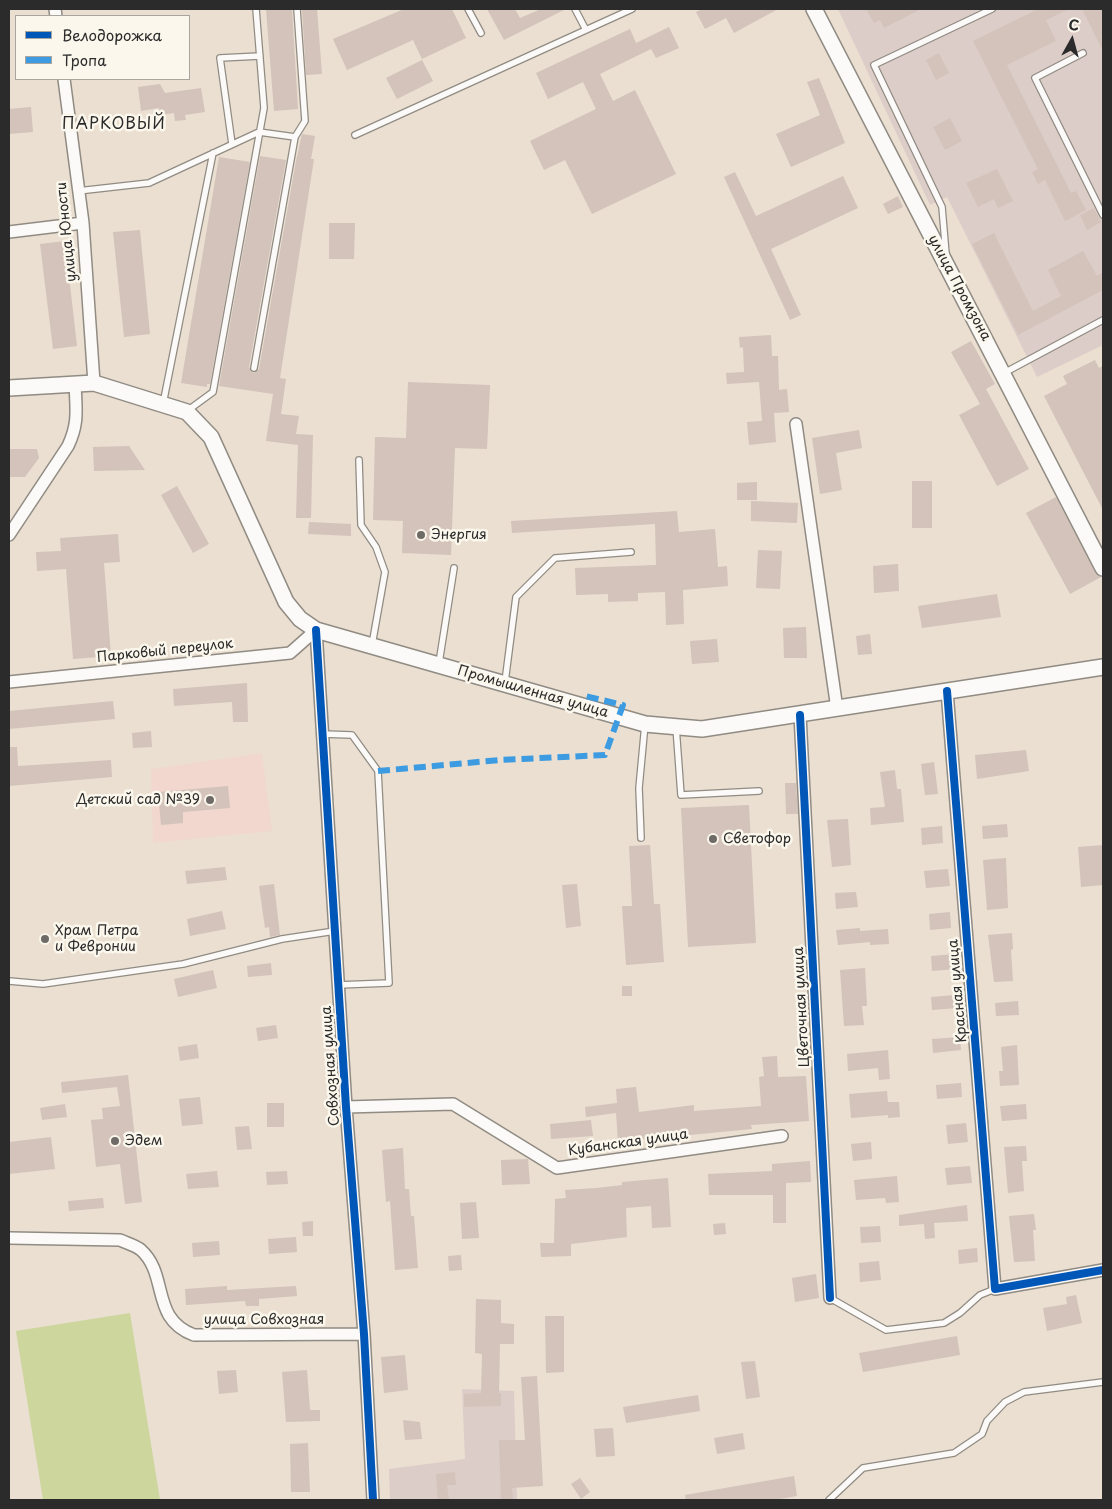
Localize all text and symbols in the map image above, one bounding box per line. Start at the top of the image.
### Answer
text: С [1067,14,1080,36]
legend [15,15,190,80]
north arrow [1047,15,1097,65]
text: Велодорожка [62,23,162,46]
text: Тропа [62,48,107,71]
district label: ПАРКОВЫЙ [61,115,167,135]
street label: улица Юности [53,181,81,283]
street label: улица Промзона [924,232,994,344]
place label: Энергия [431,527,487,543]
marker: Энергия [415,529,427,541]
street label: Парковый переулок [96,635,234,667]
street label: Промышленная улица [456,662,610,722]
place label: Детский сад №39 [76,792,200,808]
marker: Детский сад №39 [204,794,216,806]
place label: Светофор [723,831,791,847]
marker: Светофор [707,833,719,845]
place label: Храм Петра и Февронии [55,923,138,956]
marker: Храм Петра и Февронии [39,933,51,945]
street label: Красная улица [945,939,971,1043]
street label: Цветочная улица [790,946,814,1068]
street label: Совхозная улица [318,1005,344,1127]
street label: Кубанская улица [567,1126,689,1160]
place label: Эдем [125,1133,163,1149]
marker: Эдем [109,1135,121,1147]
street label: улица Совхозная [204,1312,324,1328]

